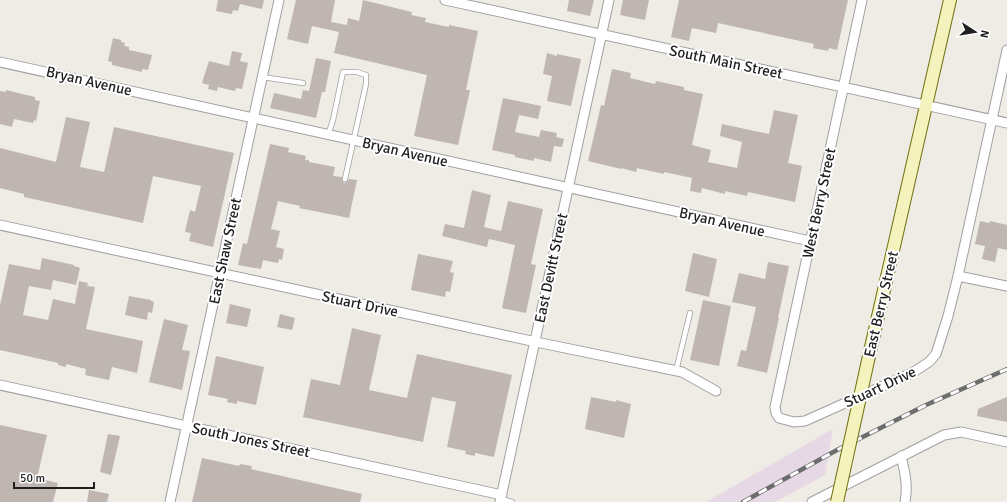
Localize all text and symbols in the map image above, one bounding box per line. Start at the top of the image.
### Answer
north arrow [955,12,995,52]
text: N [977,29,991,39]
street label: South Main Street [668,41,784,83]
street label: Bryan Avenue [44,62,134,100]
street label: Bryan Avenue [360,133,450,171]
street label: West Berry Street [799,146,839,260]
street label: East Shaw Street [205,196,245,306]
street label: Bryan Avenue [677,203,767,241]
street label: East Devitt Street [531,212,571,324]
street label: East Berry Street [860,249,902,359]
street label: Stuart Drive [320,287,400,321]
street label: Stuart Drive [841,363,919,411]
street label: South Jones Street [190,419,312,461]
scale bar [14,464,94,490]
text: 50 m [20,471,45,486]

